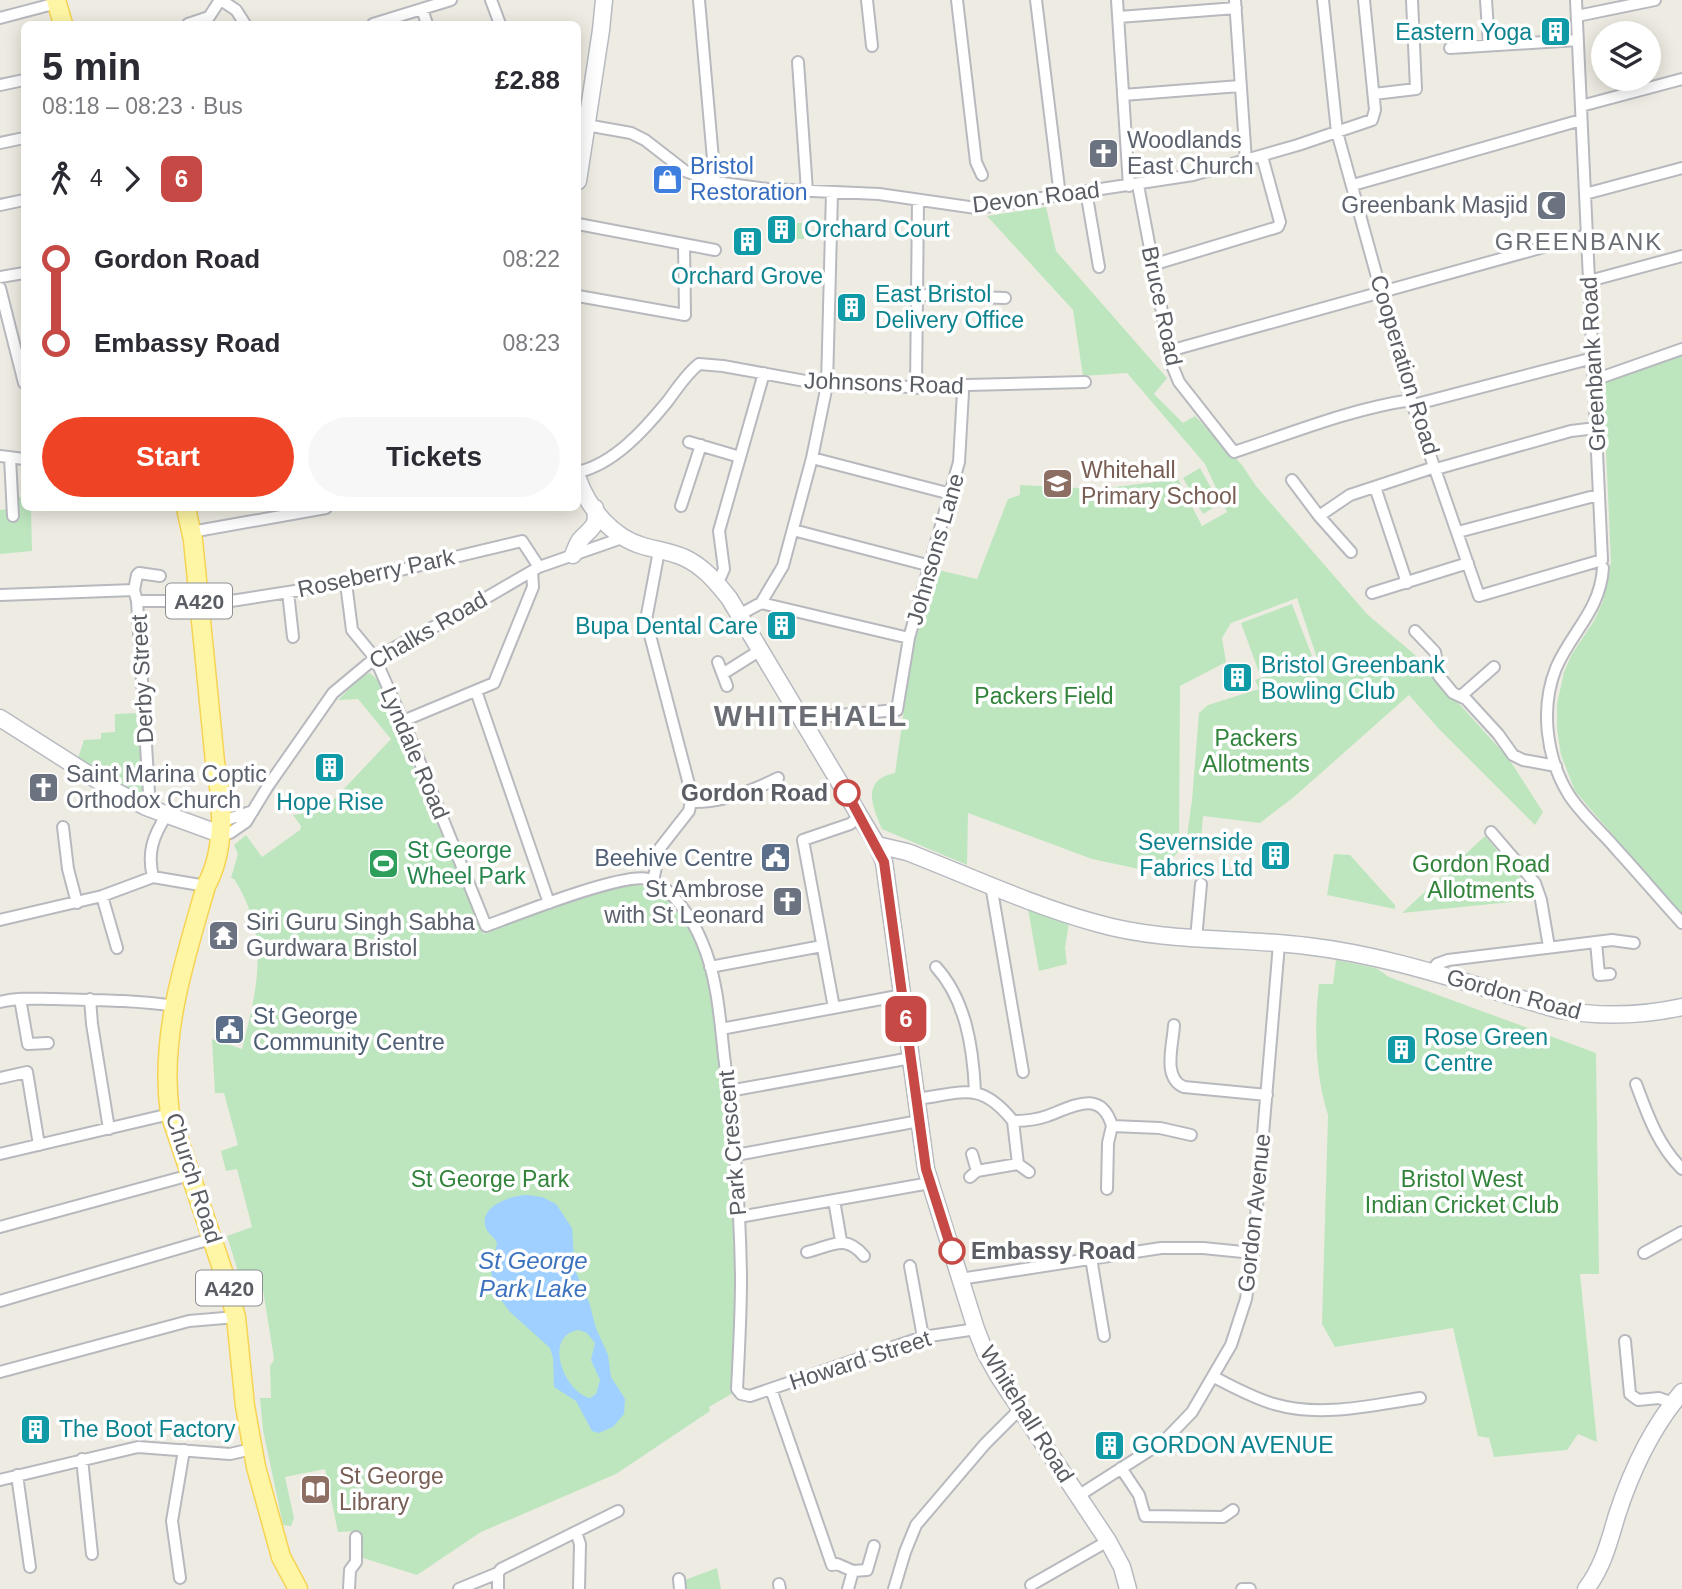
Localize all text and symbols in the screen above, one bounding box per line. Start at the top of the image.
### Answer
building icon: Eastern Yoga [1538,15,1572,49]
place label: Eastern Yoga [1395,19,1532,45]
map controls [1591,21,1661,91]
button: layers [1591,21,1661,91]
text: 5 min [42,46,141,88]
text: £2.88 [495,65,560,95]
text: 08:18 – 08:23 · Bus [42,93,243,119]
place label: Woodlands East Church [1127,127,1254,179]
church icon: Woodlands East Church [1087,136,1121,170]
place label: Bristol Restoration [690,153,808,205]
icon: walk [42,160,80,198]
icon: forward [113,160,151,198]
shop icon: Bristol Restoration [650,162,684,196]
text: 4 [90,165,103,191]
text: 6 [175,165,188,192]
street label: Devon Road [971,176,1101,218]
mosque icon: Greenbank Masjid [1534,188,1568,222]
place label: Greenbank Masjid [1341,192,1528,218]
building icon: Orchard Court [764,212,798,246]
place label: Orchard Court [804,216,950,242]
building icon: Orchard Grove [730,225,764,259]
district label: GREENBANK [1495,228,1663,255]
text: Gordon Road [94,244,260,274]
street label: Bruce Road [1137,244,1187,368]
text: 08:22 [502,246,560,272]
place label: Orchard Grove [671,263,823,289]
street label: Cooperation Road [1365,272,1445,458]
street label: Greenbank Road [1575,276,1611,452]
place label: East Bristol Delivery Office [875,281,1024,333]
building icon: East Bristol Delivery Office [835,290,869,324]
text: Embassy Road [94,328,280,358]
text: 08:23 [502,330,560,356]
street label: Johnsons Road [804,367,964,399]
button: Start [42,417,294,497]
button: Tickets [308,417,560,497]
place label: Whitehall Primary School [1081,457,1237,509]
school or university icon: Whitehall Primary School [1041,466,1075,500]
street label: Johnsons Lane [901,470,969,628]
street label: Roseberry Park [295,544,457,602]
road number: A420 [166,584,232,618]
street label: Chalks Road [364,586,492,674]
building icon: Bupa Dental Care [764,609,798,643]
street label: Derby Street [126,613,158,744]
place label: Bupa Dental Care [575,613,758,639]
place label: Bristol Greenbank Bowling Club [1261,652,1446,704]
building icon: Bristol Greenbank Bowling Club [1221,661,1255,695]
street label: Lyndale Road [375,683,455,823]
park label: Packers Field [974,683,1114,709]
district label: WHITEHALL [714,699,908,732]
park label: Packers Allotments [1202,725,1310,777]
building icon: Hope Rise [313,751,347,785]
place label: Saint Marina Coptic Orthodox Church [66,761,267,813]
church icon: Saint Marina Coptic Orthodox Church [26,770,60,804]
place label: Gordon Road [681,780,828,806]
marker: Gordon Road [834,780,860,806]
place label: Hope Rise [276,789,384,815]
place label: Severnside Fabrics Ltd [1138,829,1253,881]
place label: St George Wheel Park [407,837,526,889]
building icon: Severnside Fabrics Ltd [1259,838,1293,872]
public building icon: Beehive Centre [759,841,793,875]
place label: Beehive Centre [594,845,753,871]
sports icon: St George Wheel Park [367,846,401,880]
park label: Gordon Road Allotments [1412,851,1550,903]
place label: St Ambrose with St Leonard [603,876,764,928]
church icon: St Ambrose with St Leonard [770,885,804,919]
place label: Siri Guru Singh Sabha Gurdwara Bristol [246,909,475,961]
temple icon: Siri Guru Singh Sabha Gurdwara Bristol [206,918,240,952]
street label: Gordon Road [1444,964,1584,1024]
line badge: 6 [883,996,929,1042]
place label: St George Community Centre [253,1003,445,1055]
text: 6 [899,1005,913,1032]
public building icon: St George Community Centre [213,1012,247,1046]
place label: Rose Green Centre [1424,1024,1548,1076]
building icon: Rose Green Centre [1384,1033,1418,1067]
street label: Park Crescent [713,1069,751,1217]
street label: Church Road [161,1110,227,1246]
street label: Gordon Avenue [1233,1132,1275,1294]
park label: St George Park [411,1166,570,1192]
park label: Bristol West Indian Cricket Club [1365,1166,1559,1218]
marker: Embassy Road [939,1238,965,1264]
place label: Embassy Road [971,1238,1136,1264]
water label: St George Park Lake [478,1247,588,1302]
road number: A420 [196,1270,262,1306]
street label: Howard Street [786,1325,934,1395]
street label: Whitehall Road [975,1341,1079,1487]
building icon: The Boot Factory [19,1412,53,1446]
place label: The Boot Factory [59,1416,236,1442]
building icon: GORDON AVENUE [1092,1428,1126,1462]
place label: GORDON AVENUE [1132,1432,1334,1458]
place label: St George Library [339,1463,444,1515]
library icon: St George Library [299,1472,333,1506]

